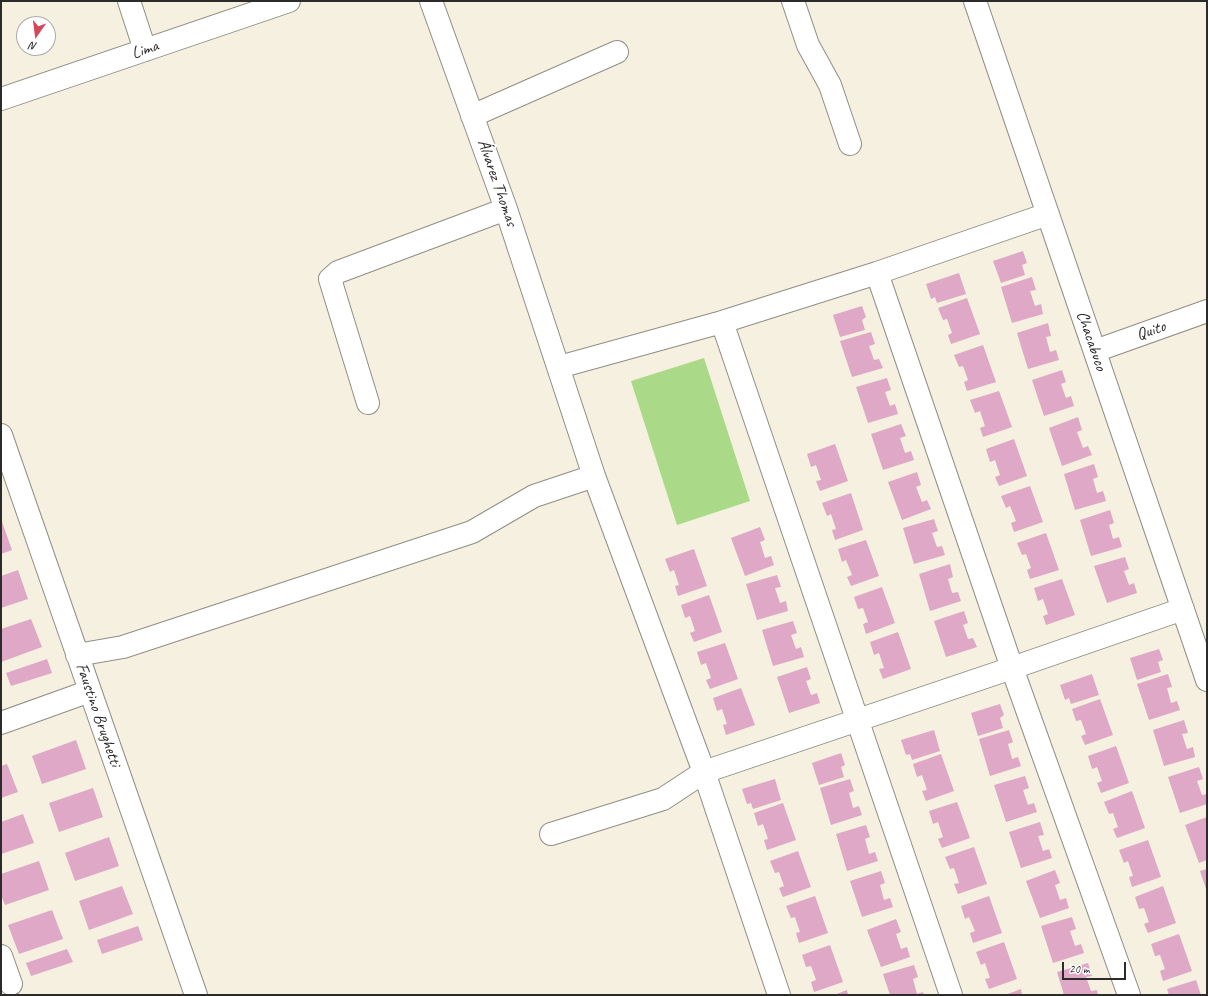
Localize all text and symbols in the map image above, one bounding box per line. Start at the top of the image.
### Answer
north arrow [16,16,56,56]
street label: Lima [129,36,161,64]
text: N [28,39,38,54]
street label: Álvarez Thomas [473,137,521,229]
street label: Chacabuco [1071,308,1111,374]
street label: Quito [1134,317,1168,345]
street label: Faustino Brughetti [71,661,125,769]
scale bar [1064,954,1128,980]
text: 20 m [1069,961,1089,977]

